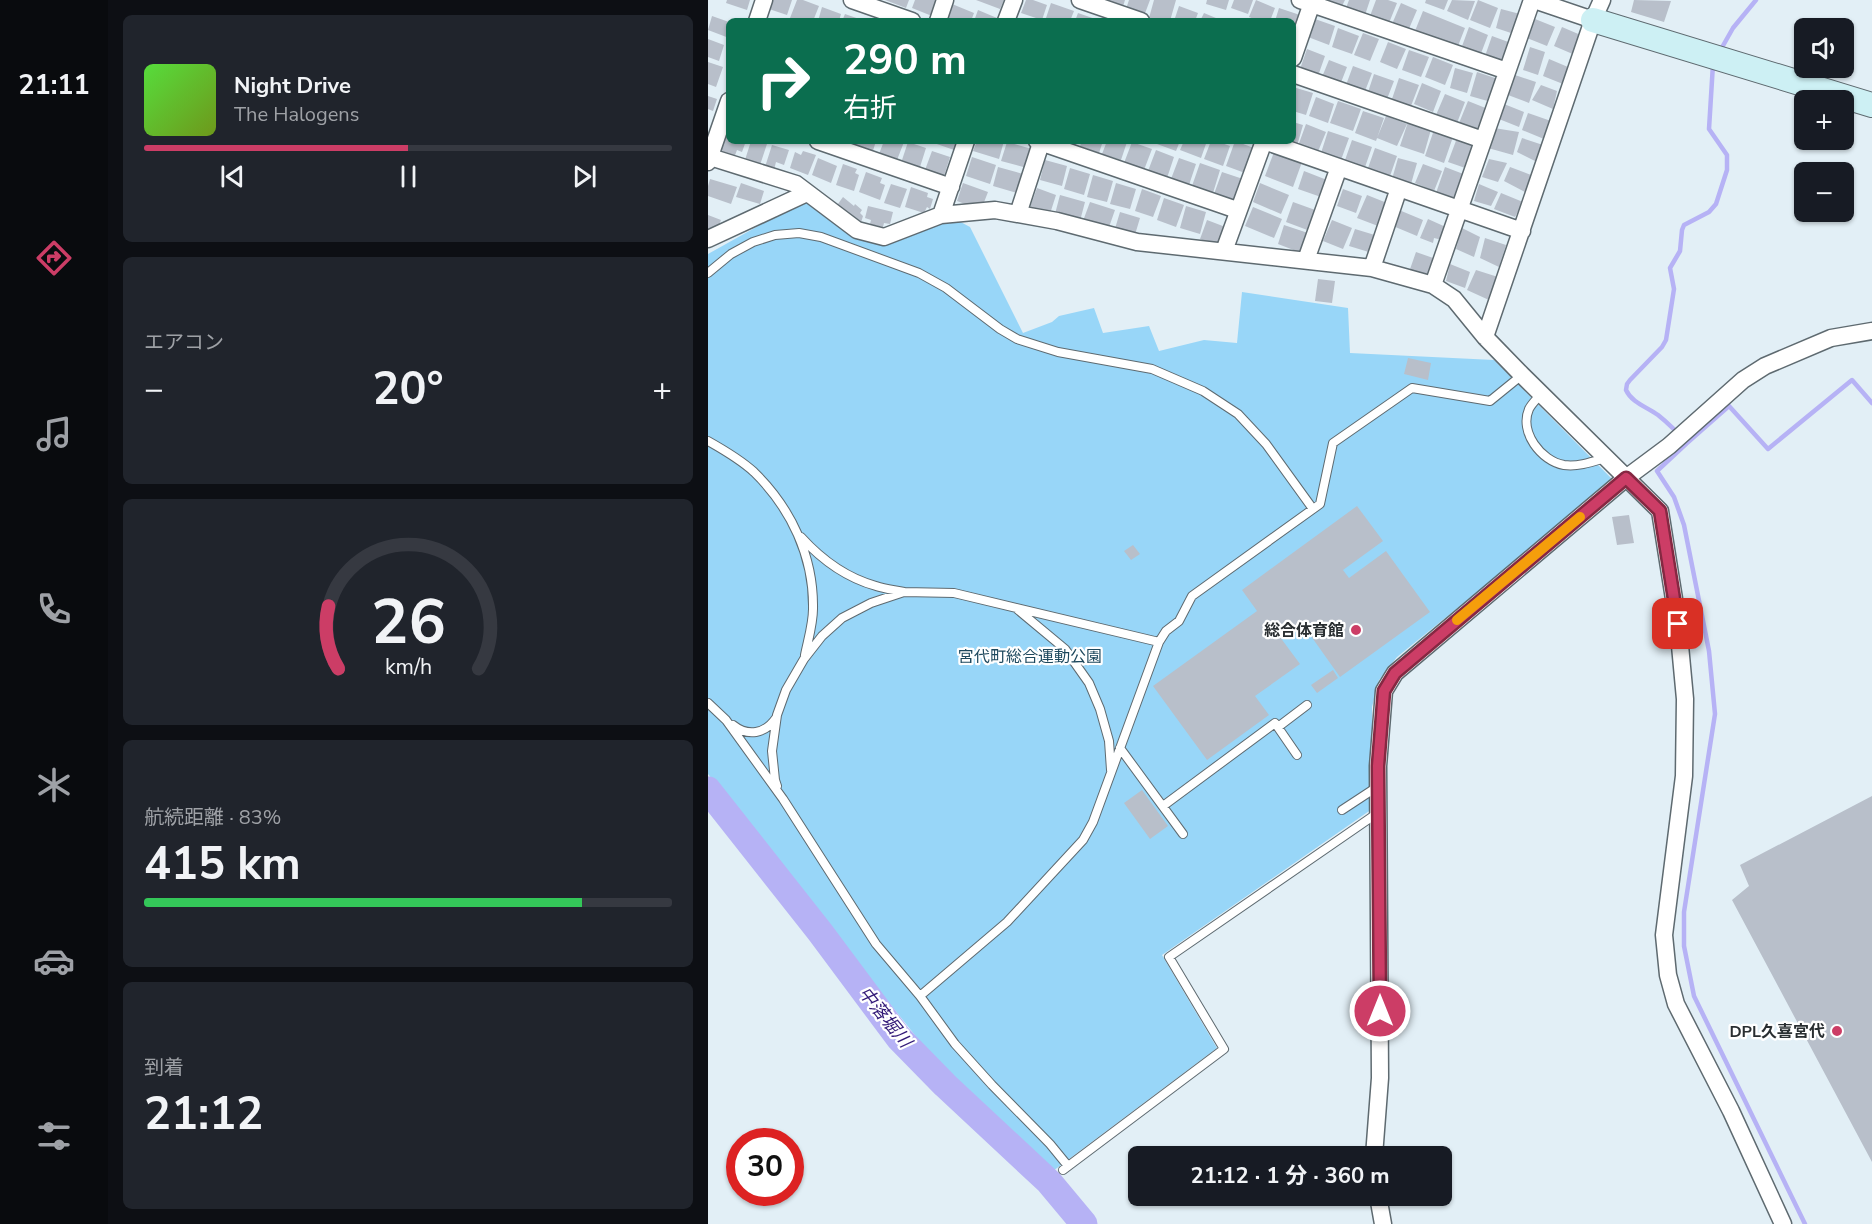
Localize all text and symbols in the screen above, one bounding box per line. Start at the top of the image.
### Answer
map controls [1794,18,1854,222]
button: sound [1794,18,1854,78]
text: 290 m [843,32,967,89]
icon: right [744,42,822,120]
text: 21:11 [18,67,90,104]
text: Night Drive [234,71,351,101]
text: 右折 [843,90,897,127]
button: + [1794,90,1854,150]
text: The Halogens [234,101,359,128]
icon: previous [216,160,249,193]
icon: pause [392,160,425,193]
icon: next [568,160,601,193]
button: − [1794,162,1854,222]
icon: directions [33,237,75,279]
text: エアコン [144,329,224,356]
text: 20° [372,359,444,420]
text: − [144,367,164,412]
text: + [652,367,672,412]
icon: music [33,413,75,455]
text: 26 [371,580,445,665]
icon: phone [33,588,75,630]
pin [1652,598,1703,649]
icon: arrive [1661,607,1694,640]
place label: 総合体育館 [1264,620,1344,642]
marker: 総合体育館 [1349,623,1363,637]
park label: 宮代町総合運動公園 [958,646,1102,668]
text: km/h [384,652,432,682]
icon: climate [33,764,75,806]
text: 航続距離 · 83% [144,804,281,831]
text: 415 km [144,834,301,895]
icon: car [33,940,75,982]
position arrow [1348,979,1412,1043]
water label: 中落堀川 [853,981,918,1054]
place label: DPL久喜宮代 [1729,1021,1825,1043]
marker: DPL久喜宮代 [1830,1024,1844,1038]
text: 到着 [144,1054,184,1081]
text: 21:12 [144,1084,263,1145]
icon: filters [33,1115,75,1157]
speed limit sign: 30 [726,1128,804,1206]
text: 21:12 · 1 分 · 360 m [1191,1161,1389,1191]

